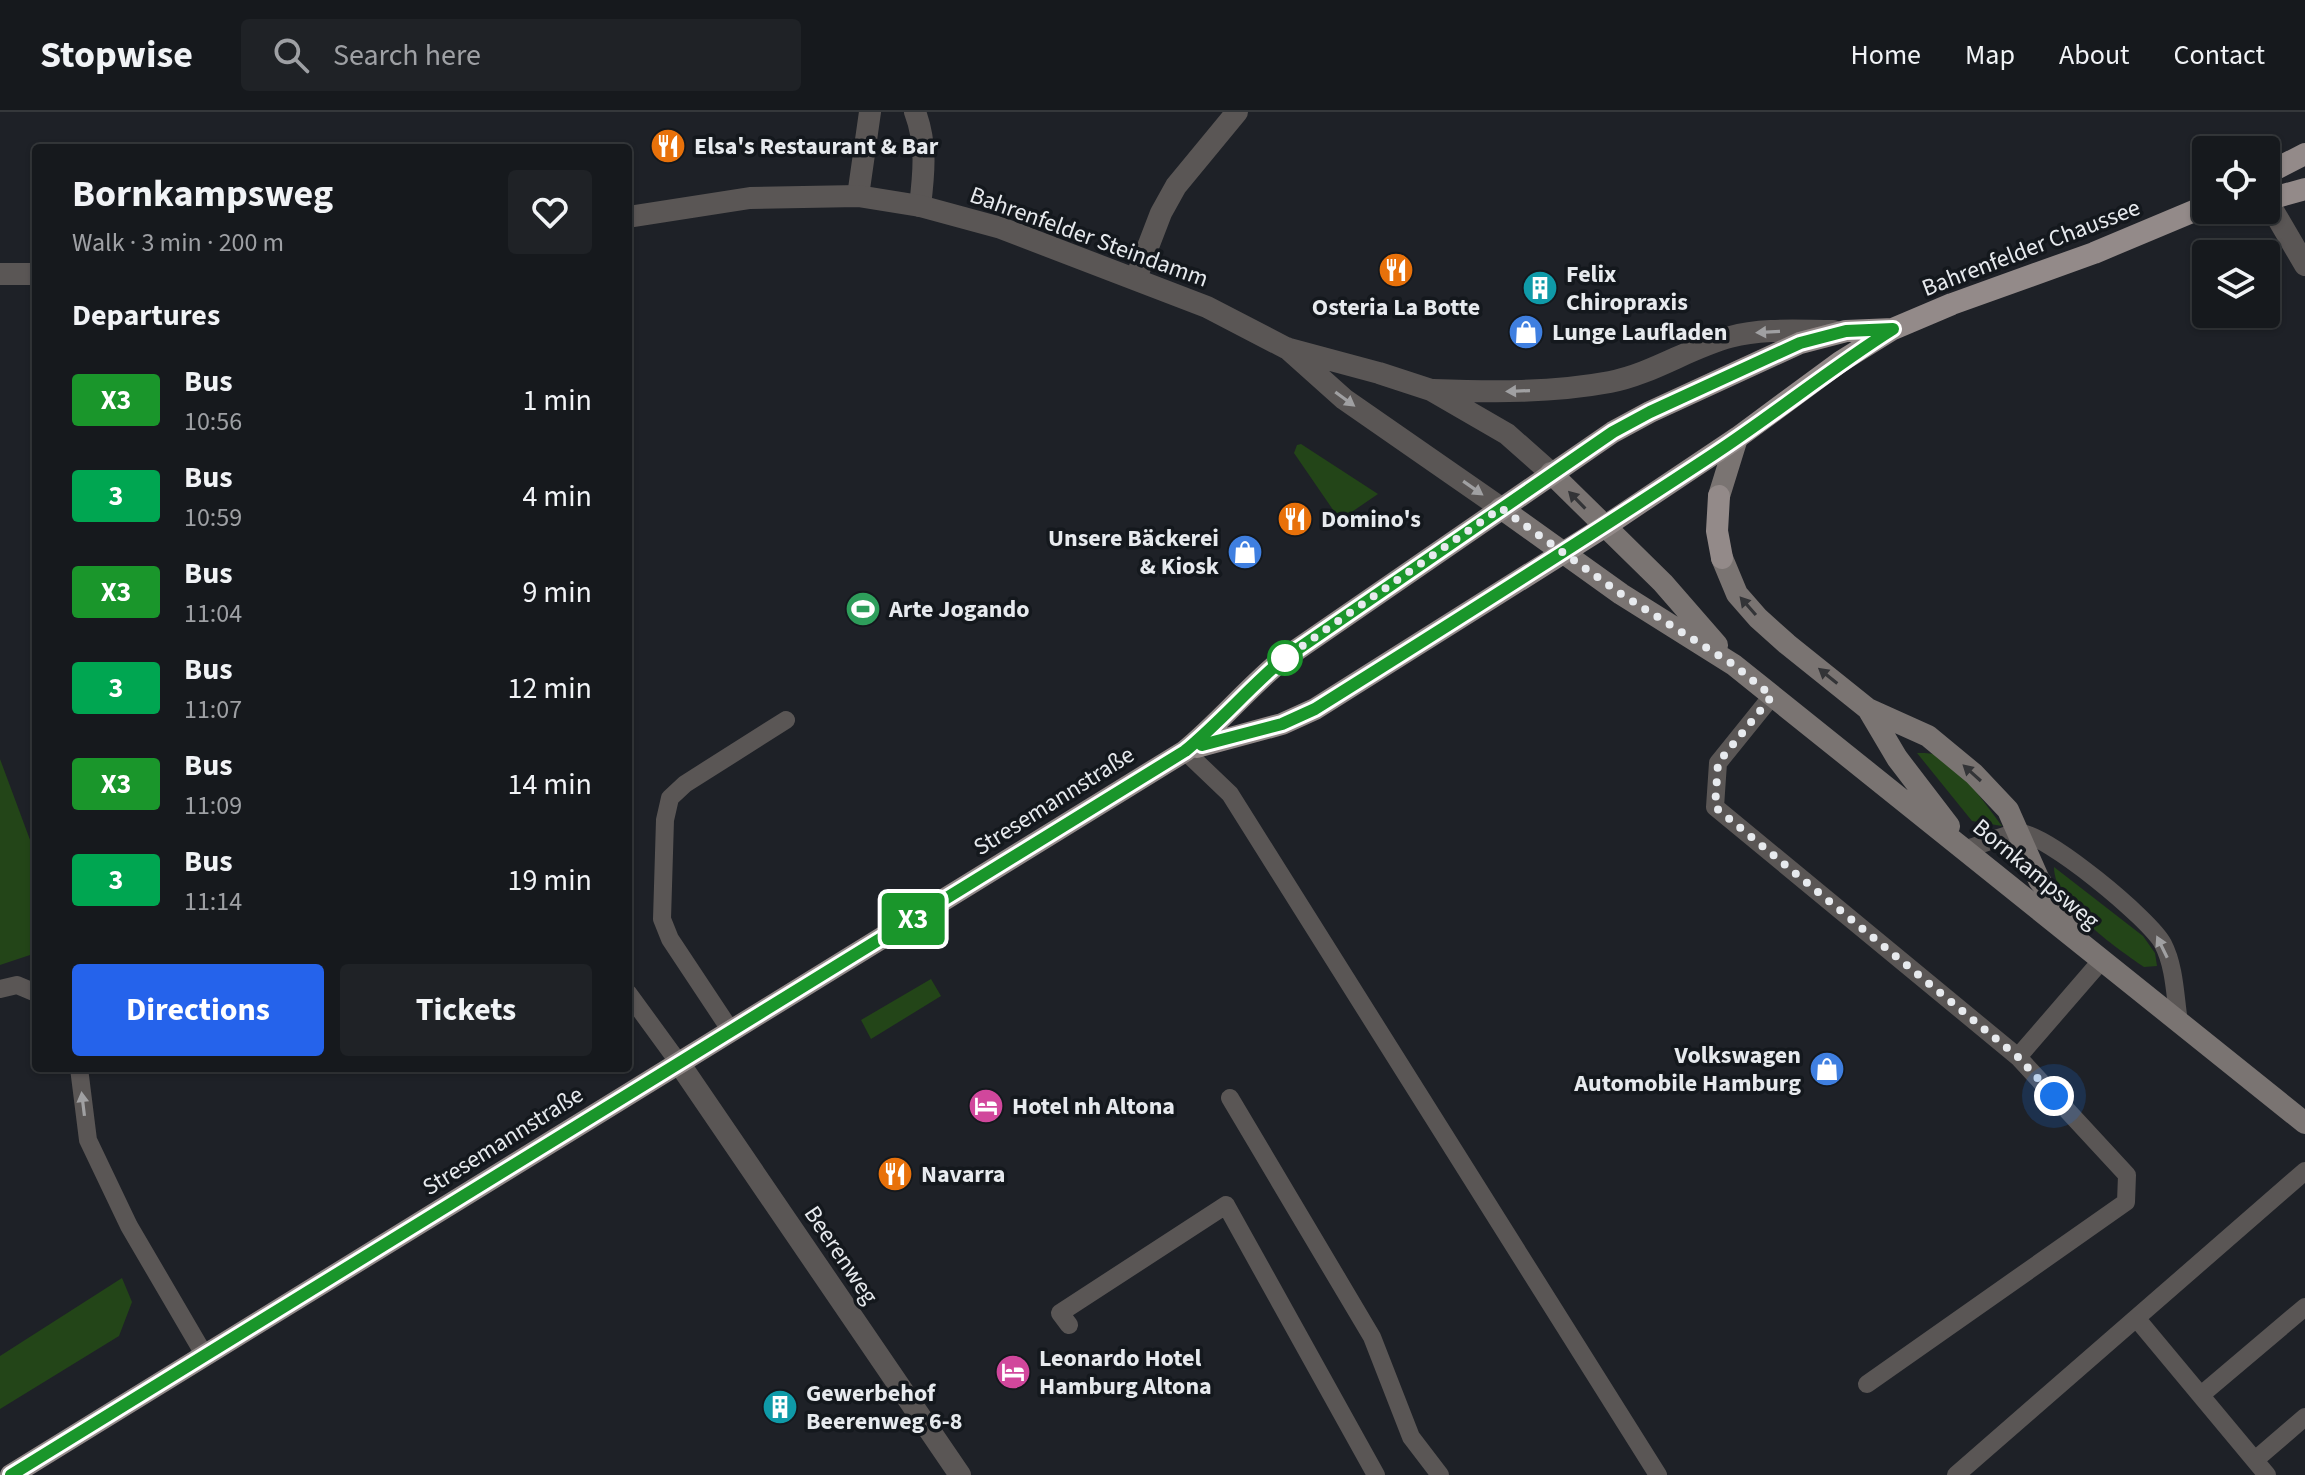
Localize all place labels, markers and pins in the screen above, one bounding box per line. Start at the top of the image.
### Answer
restaurant icon: Elsa's Restaurant & Bar [649,127,687,165]
place label: Elsa's Restaurant & Bar [694,129,939,164]
restaurant icon: Osteria La Botte [1377,251,1415,289]
place label: Felix Chiropraxis [1566,257,1688,320]
building icon: Felix Chiropraxis [1521,269,1559,307]
place label: Osteria La Botte [1312,290,1480,325]
shop icon: Lunge Laufladen [1507,313,1545,351]
place label: Lunge Laufladen [1552,315,1727,350]
restaurant icon: Domino's [1276,500,1314,538]
place label: Domino's [1321,502,1421,537]
place label: Unsere Bäckerei & Kiosk [1048,521,1220,584]
shop icon: Unsere Bäckerei & Kiosk [1226,533,1264,571]
sports icon: Arte Jogando [844,590,882,628]
place label: Arte Jogando [888,592,1030,627]
unlabelled marker [1268,641,1302,675]
place label: Volkswagen Automobile Hamburg [1573,1038,1801,1101]
shop icon: Volkswagen Automobile Hamburg [1808,1050,1846,1088]
hotel icon: Hotel nh Altona [967,1087,1005,1125]
place label: Hotel nh Altona [1012,1089,1175,1124]
restaurant icon: Navarra [876,1155,914,1193]
place label: Navarra [921,1157,1005,1192]
place label: Leonardo Hotel Hamburg Altona [1039,1341,1212,1404]
hotel icon: Leonardo Hotel Hamburg Altona [994,1353,1032,1391]
place label: Gewerbehof Beerenweg 6-8 [806,1376,962,1439]
building icon: Gewerbehof Beerenweg 6-8 [761,1388,799,1426]

